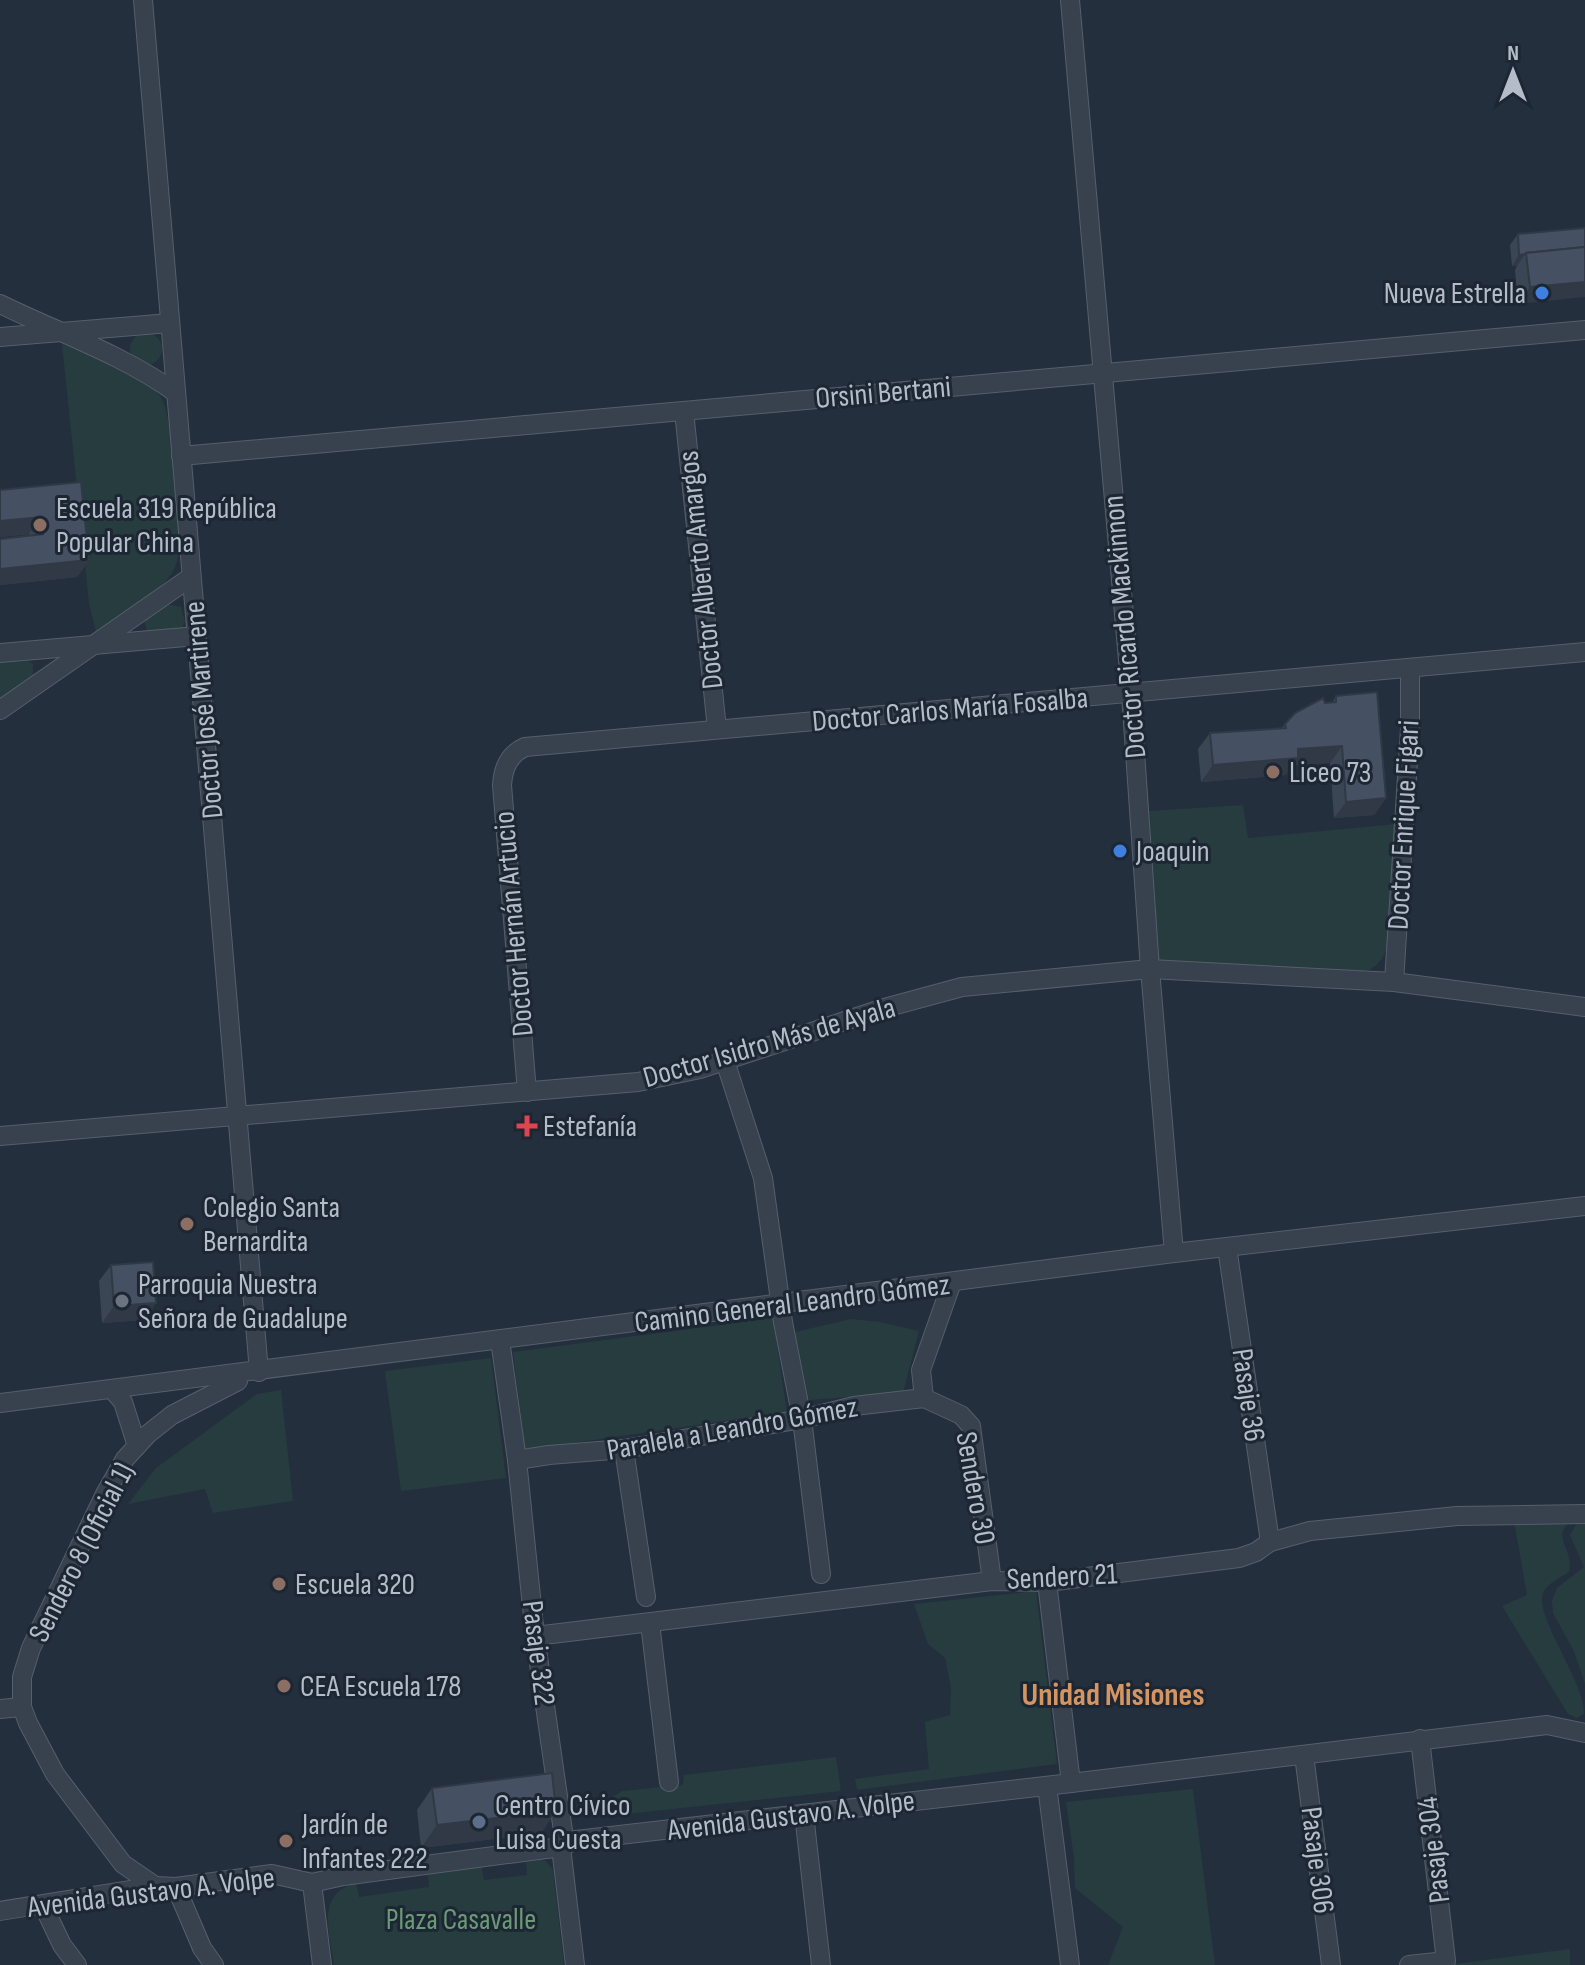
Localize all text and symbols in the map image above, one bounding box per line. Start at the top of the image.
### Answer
north arrow [1473,32,1553,112]
text: N [1507,40,1519,67]
place label: Nueva Estrella [1384,276,1526,312]
marker: Nueva Estrella [1533,284,1551,302]
street label: Orsini Bertani [814,369,952,417]
street label: Doctor Alberto Amargos [671,449,731,691]
place label: Escuela 319 República Popular China [56,491,277,561]
street label: Doctor Ricardo Mackinnon [1096,494,1154,760]
marker: Escuela 319 República Popular China [31,516,49,534]
street label: Doctor José Martirene [177,600,231,820]
street label: Doctor Carlos María Fosalba [811,680,1089,740]
street label: Doctor Enrique Figari [1381,719,1427,931]
place label: Liceo 73 [1289,755,1371,791]
marker: Liceo 73 [1264,763,1282,781]
street label: Doctor Hernán Artucio [486,810,542,1038]
place label: Joaquin [1135,834,1210,870]
marker: Joaquin [1111,842,1129,860]
street label: Doctor Isidro Más de Ayala [639,990,899,1096]
place label: Estefanía [543,1109,637,1145]
marker: Estefanía [518,1117,536,1135]
place label: Colegio Santa Bernardita [203,1190,340,1260]
marker: Colegio Santa Bernardita [178,1215,196,1233]
place label: Parroquia Nuestra Señora de Guadalupe [138,1267,348,1337]
street label: Camino General Leandro Gómez [633,1267,952,1341]
marker: Parroquia Nuestra Señora de Guadalupe [113,1292,131,1310]
street label: Pasaje 36 [1224,1346,1272,1444]
street label: Paralela a Leandro Gómez [604,1389,861,1469]
street label: Sendero 30 [947,1429,1003,1547]
street label: Sendero 8 (Oficial 1) [21,1457,143,1648]
street label: Sendero 21 [1006,1556,1119,1598]
place label: Escuela 320 [295,1567,415,1603]
marker: Escuela 320 [270,1575,288,1593]
street label: Pasaje 322 [514,1599,562,1708]
place label: CEA Escuela 178 [300,1669,461,1705]
district label: Unidad Misiones [1021,1676,1205,1715]
marker: CEA Escuela 178 [275,1677,293,1695]
street label: Avenida Gustavo A. Volpe [664,1783,917,1849]
place label: Centro Cívico Luisa Cuesta [495,1788,631,1858]
street label: Pasaje 304 [1410,1795,1458,1905]
street label: Pasaje 306 [1293,1805,1341,1916]
place label: Jardín de Infantes 222 [301,1807,428,1877]
marker: Centro Cívico Luisa Cuesta [470,1813,488,1831]
marker: Jardín de Infantes 222 [277,1832,295,1850]
street label: Avenida Gustavo A. Volpe [24,1860,277,1926]
park label: Plaza Casavalle [386,1902,536,1938]

